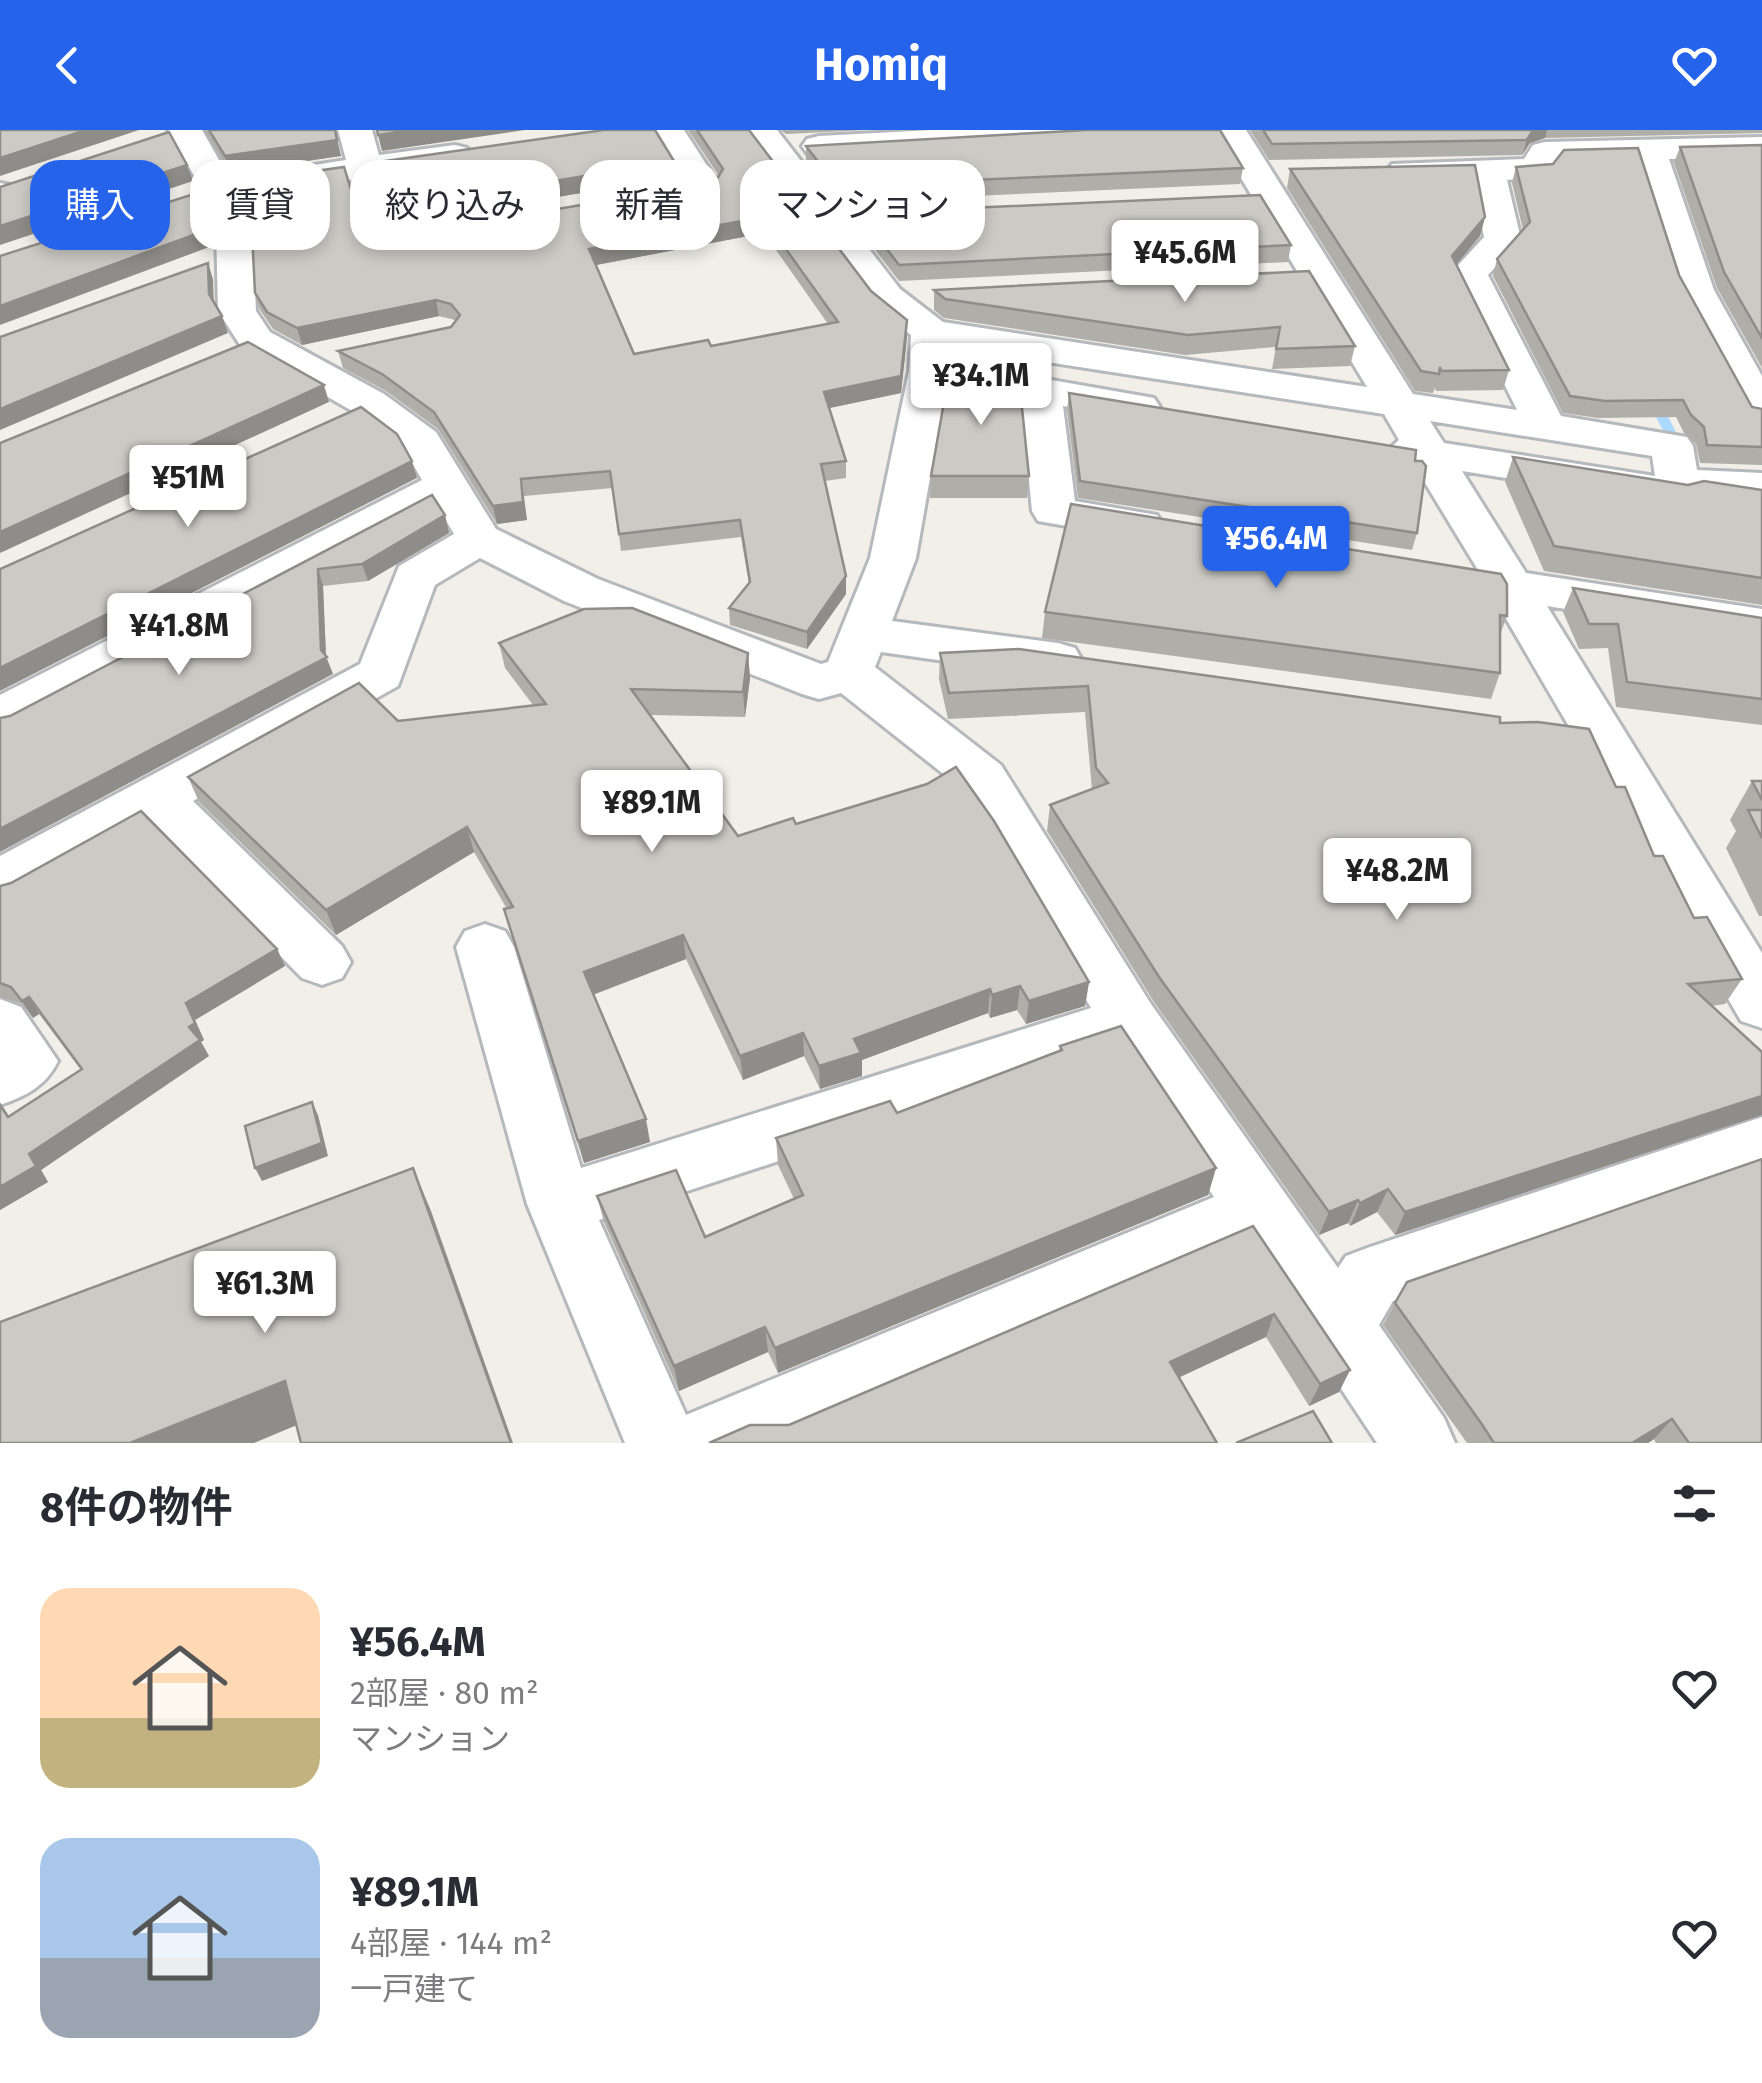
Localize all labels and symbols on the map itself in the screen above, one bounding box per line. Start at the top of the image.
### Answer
pin: ¥45.6M [1104,220,1266,305]
pin: ¥34.1M [900,343,1062,428]
pin: ¥51M [129,445,247,530]
pin: ¥56.4M [1195,506,1357,591]
pin: ¥41.8M [98,593,260,678]
pin: ¥89.1M [571,770,733,855]
pin: ¥48.2M [1316,838,1478,923]
pin: ¥61.3M [184,1251,346,1336]

